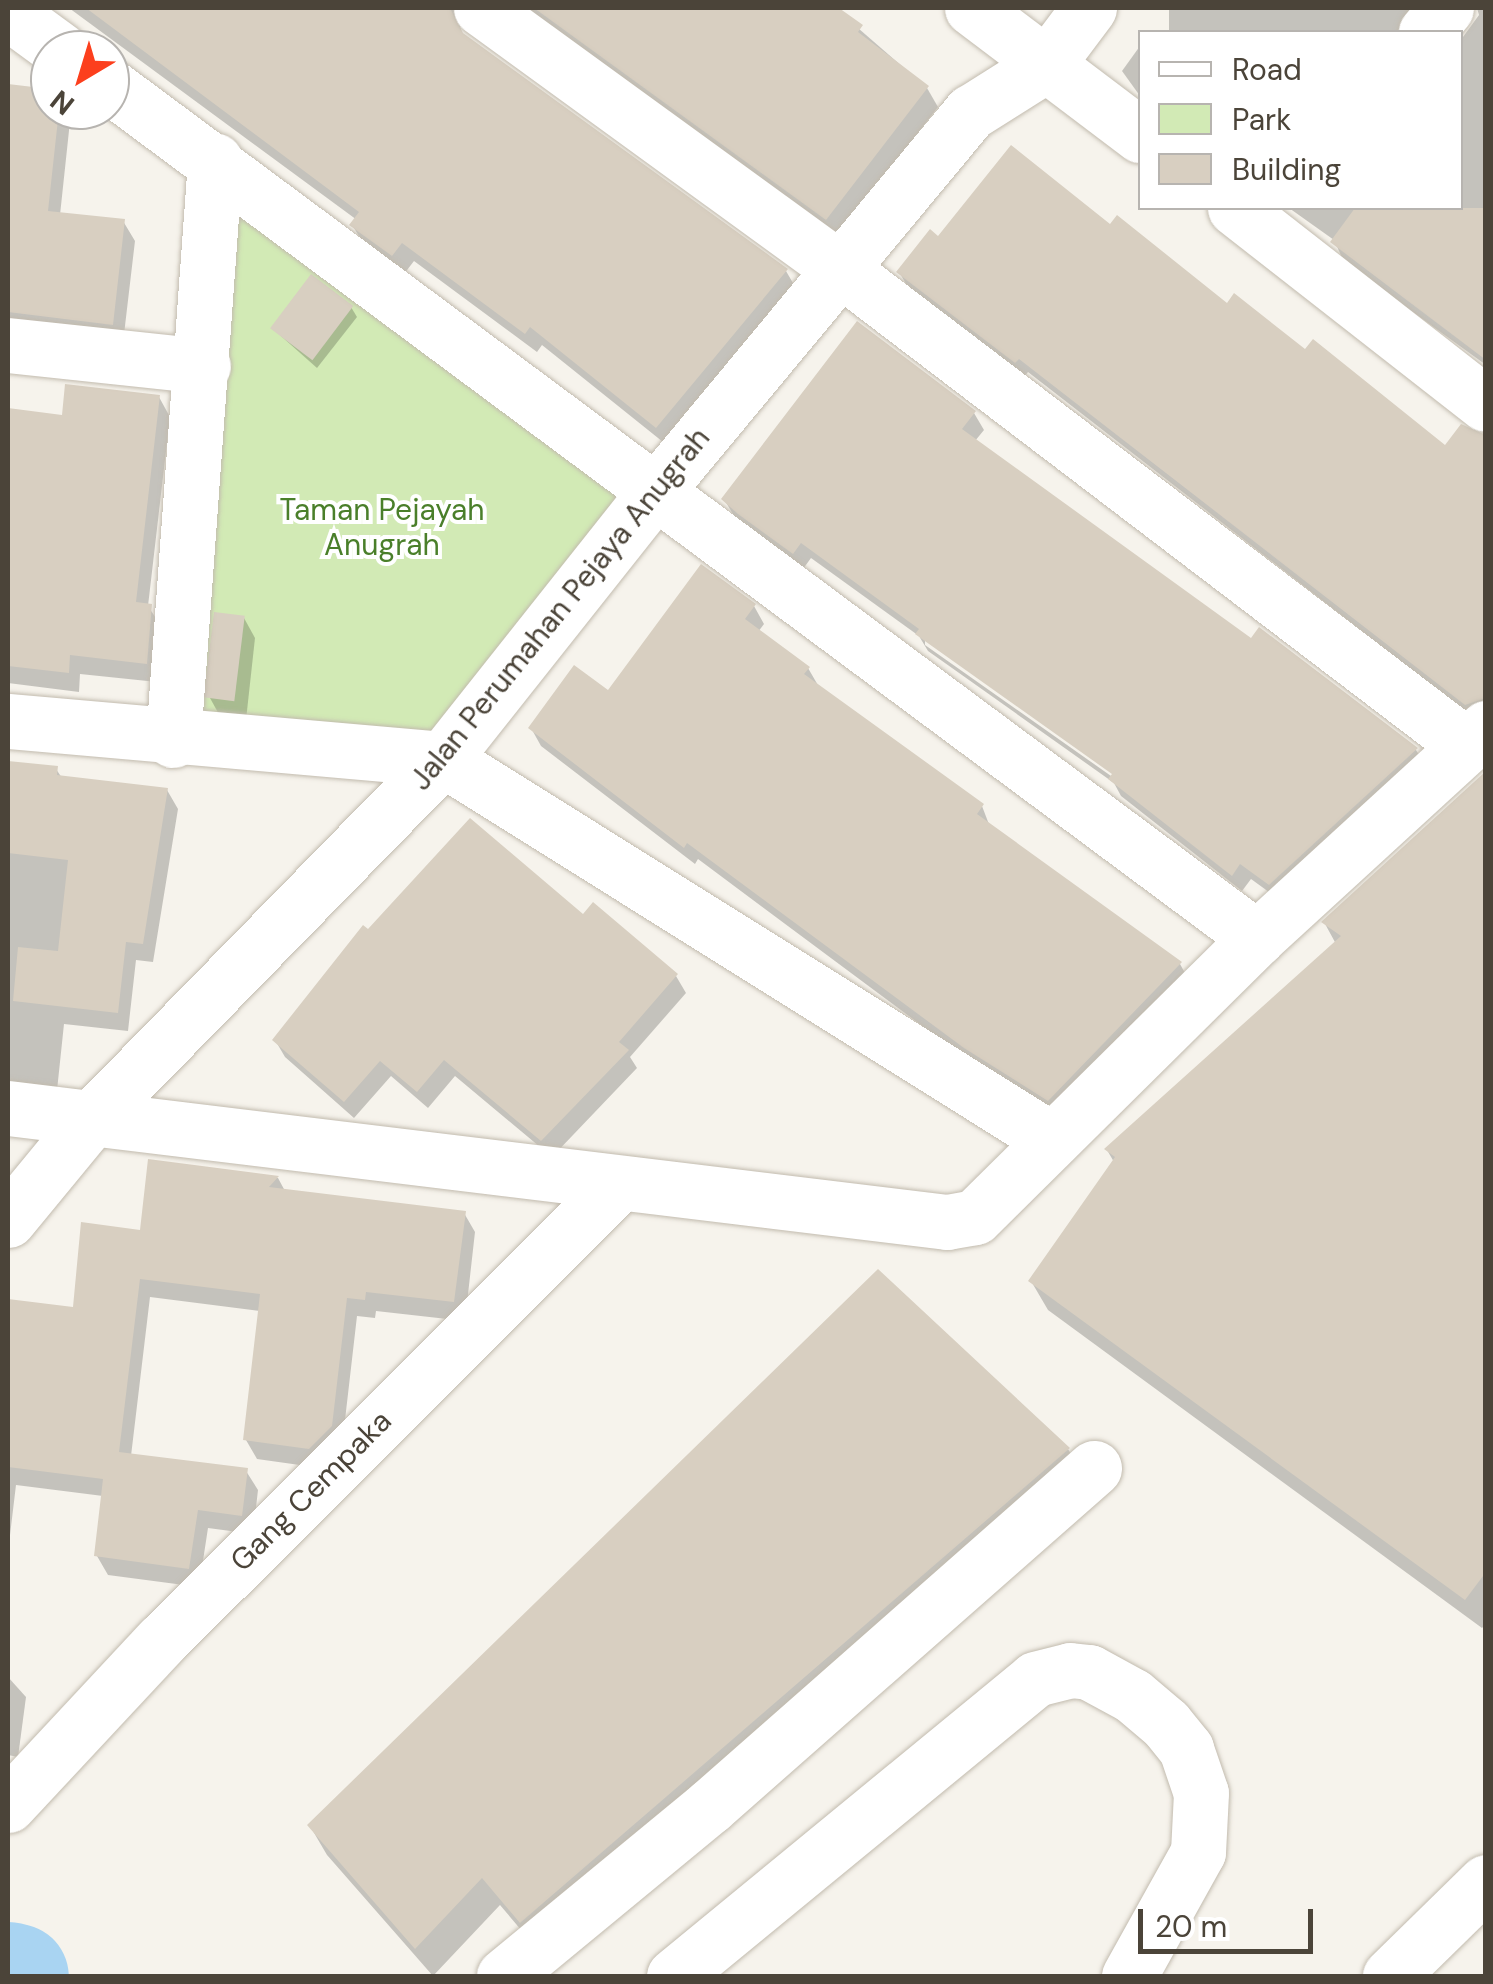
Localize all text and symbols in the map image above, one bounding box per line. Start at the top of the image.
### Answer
north arrow [30,30,130,130]
legend [1138,30,1463,210]
text: Road [1232,50,1302,89]
text: N [43,82,82,123]
text: Park [1232,100,1291,139]
text: Building [1232,150,1341,189]
street label: Jalan Perumahan Pejaya Anugrah [403,421,717,797]
park label: Taman Pejayah Anugrah [279,492,485,562]
street label: Gang Cempaka [223,1403,399,1579]
scale bar [1143,1889,1318,1951]
text: 20 m [1155,1907,1227,1946]

